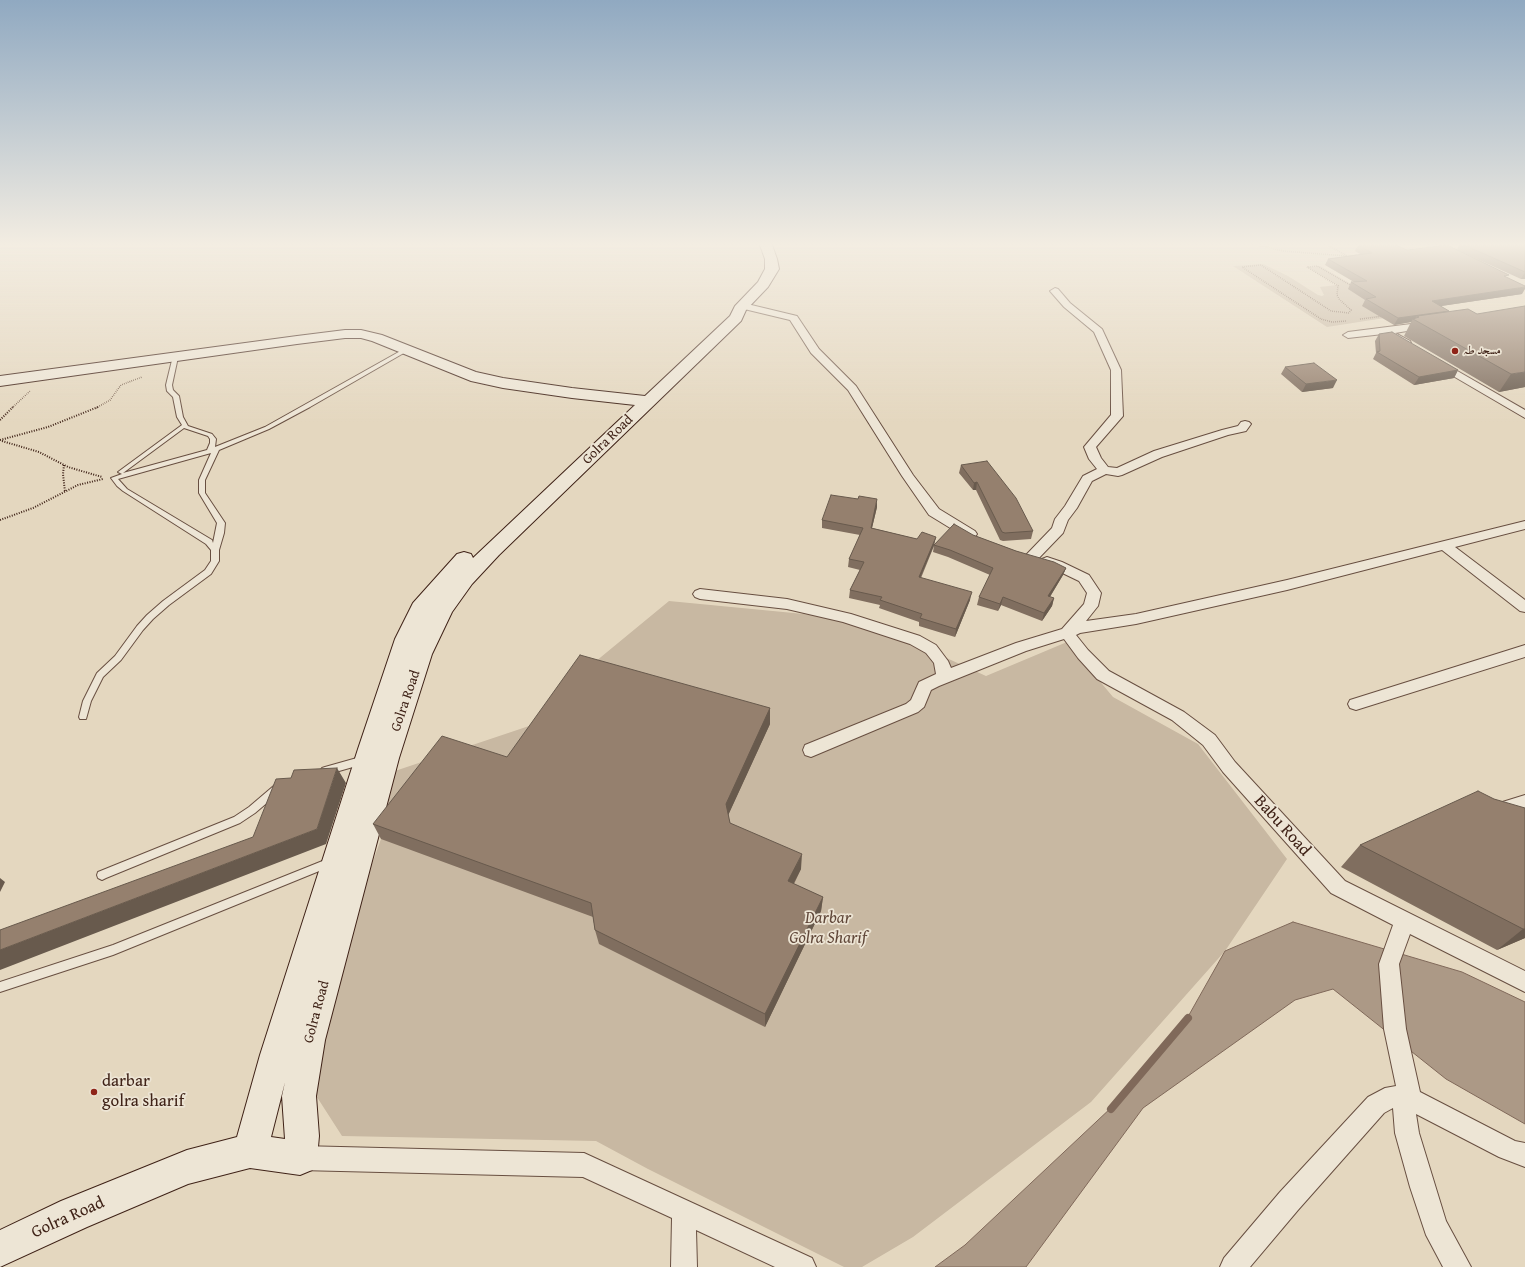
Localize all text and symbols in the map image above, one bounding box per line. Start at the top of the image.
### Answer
place label: مسجد طہ [1463,344,1501,358]
marker: مسجد طہ [1450,346,1460,356]
street label: Golra Road [579,412,637,468]
street label: Golra Road [388,668,424,734]
street label: Babu Road [1249,791,1315,861]
park label: Darbar Golra Sharif [789,909,867,949]
street label: Golra Road [301,979,333,1045]
place label: darbar golra sharif [102,1072,184,1112]
marker: darbar golra sharif [89,1087,99,1097]
street label: Golra Road [28,1193,108,1243]

